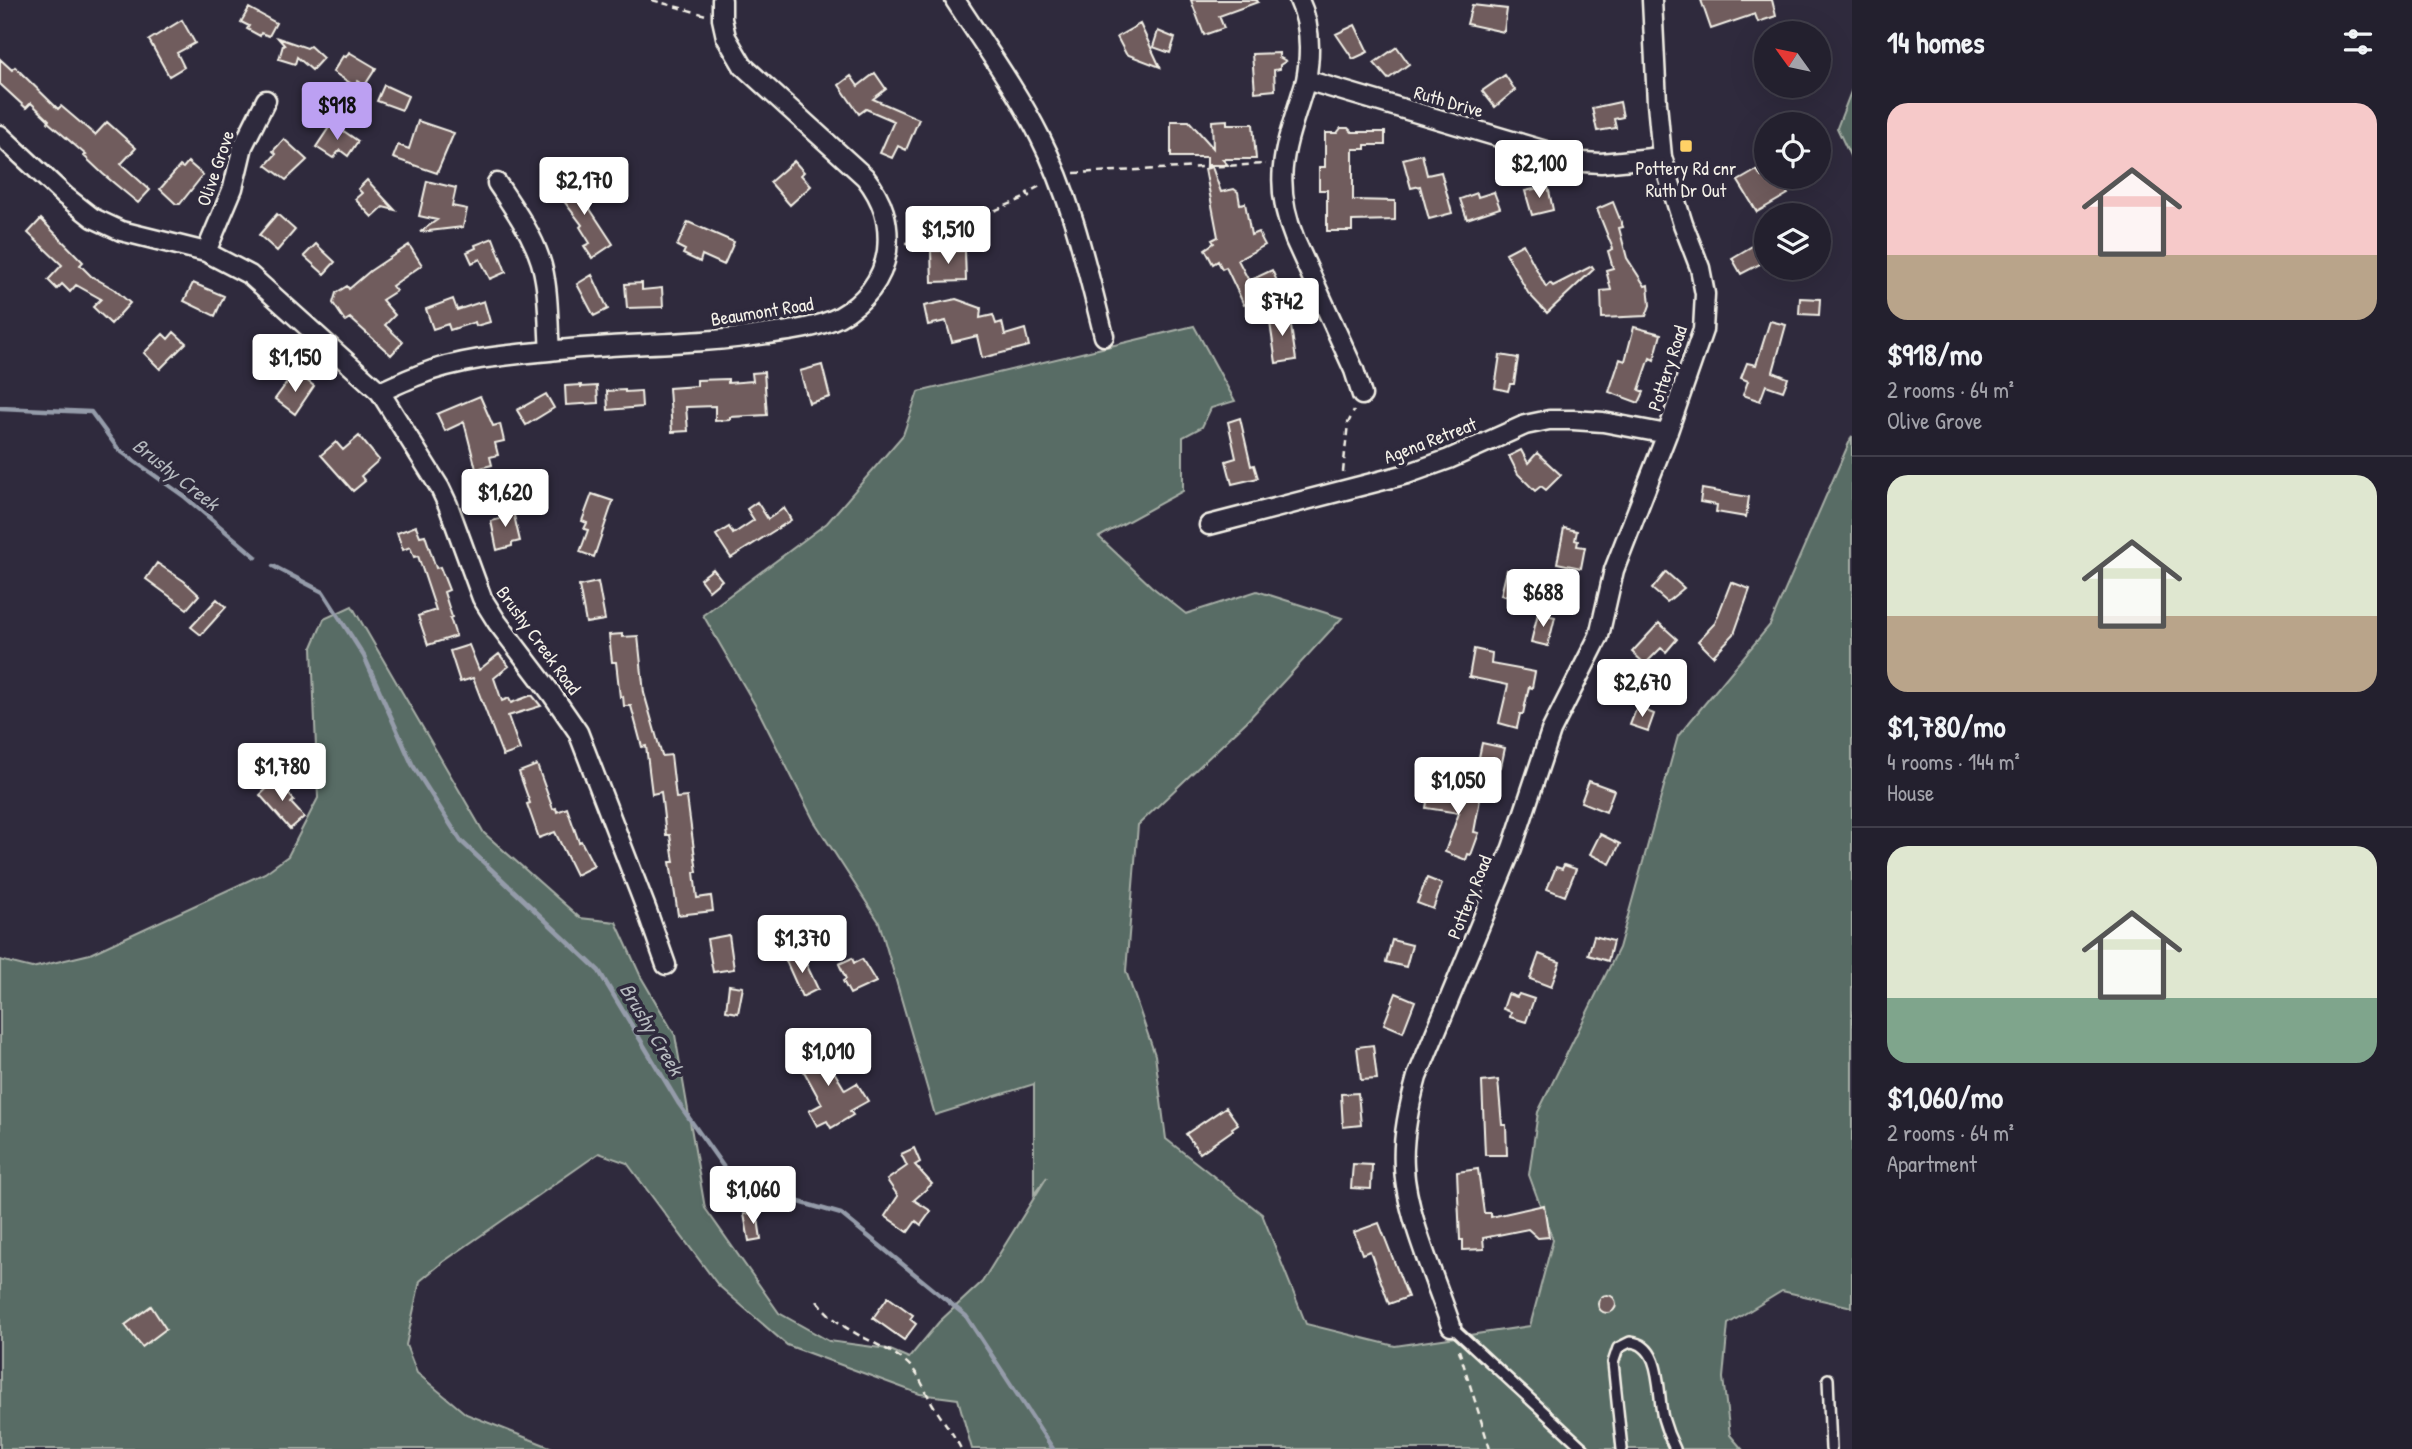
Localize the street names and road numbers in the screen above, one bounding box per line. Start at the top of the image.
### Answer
street label: Ruth Drive [1411,79,1487,123]
street label: Olive Grove [190,126,240,209]
street label: Beaumont Road [709,290,816,332]
street label: Pottery Road [1641,321,1693,414]
street label: Agena Retreat [1380,410,1481,470]
street label: Brushy Creek Road [491,580,588,700]
street label: Pottery Road [1440,851,1498,943]

